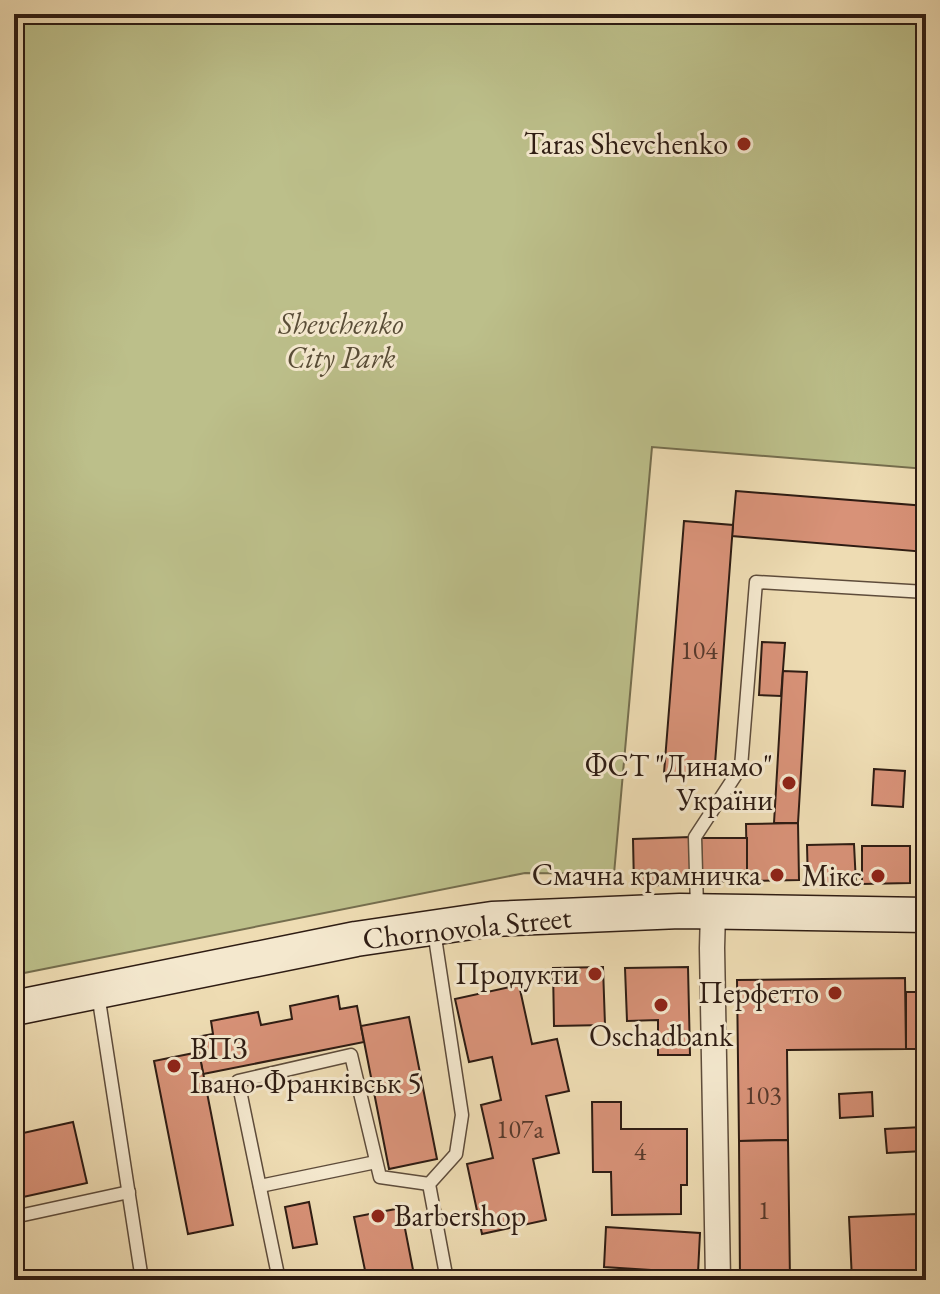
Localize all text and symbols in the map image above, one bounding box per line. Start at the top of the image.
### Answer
place label: Taras Shevchenko [524,124,728,163]
marker: Taras Shevchenko [735,135,753,153]
park label: Shevchenko City Park [277,304,404,377]
house number: 104 [680,633,718,667]
place label: ФСТ "Динамо" України [585,746,773,819]
marker: ФСТ "Динамо" України [780,774,798,792]
place label: Смачна крамничка [532,855,761,894]
place label: Мікс [802,856,862,895]
marker: Смачна крамничка [768,866,786,884]
marker: Мікс [869,867,887,885]
street label: Chornovola Street [361,897,574,958]
place label: Продукти [455,954,579,993]
marker: Продукти [586,965,604,983]
place label: Перфетто [698,973,819,1012]
marker: Перфетто [826,984,844,1002]
marker: Oschadbank [652,996,670,1014]
place label: Oschadbank [589,1016,734,1055]
place label: ВПЗ Івано-Франківськ 5 [190,1029,422,1102]
marker: ВПЗ Івано-Франківськ 5 [165,1057,183,1075]
house number: 103 [744,1078,782,1112]
house number: 107а [496,1112,545,1146]
house number: 4 [634,1134,647,1168]
house number: 1 [758,1193,770,1227]
place label: Barbershop [394,1196,526,1235]
marker: Barbershop [369,1207,387,1225]

